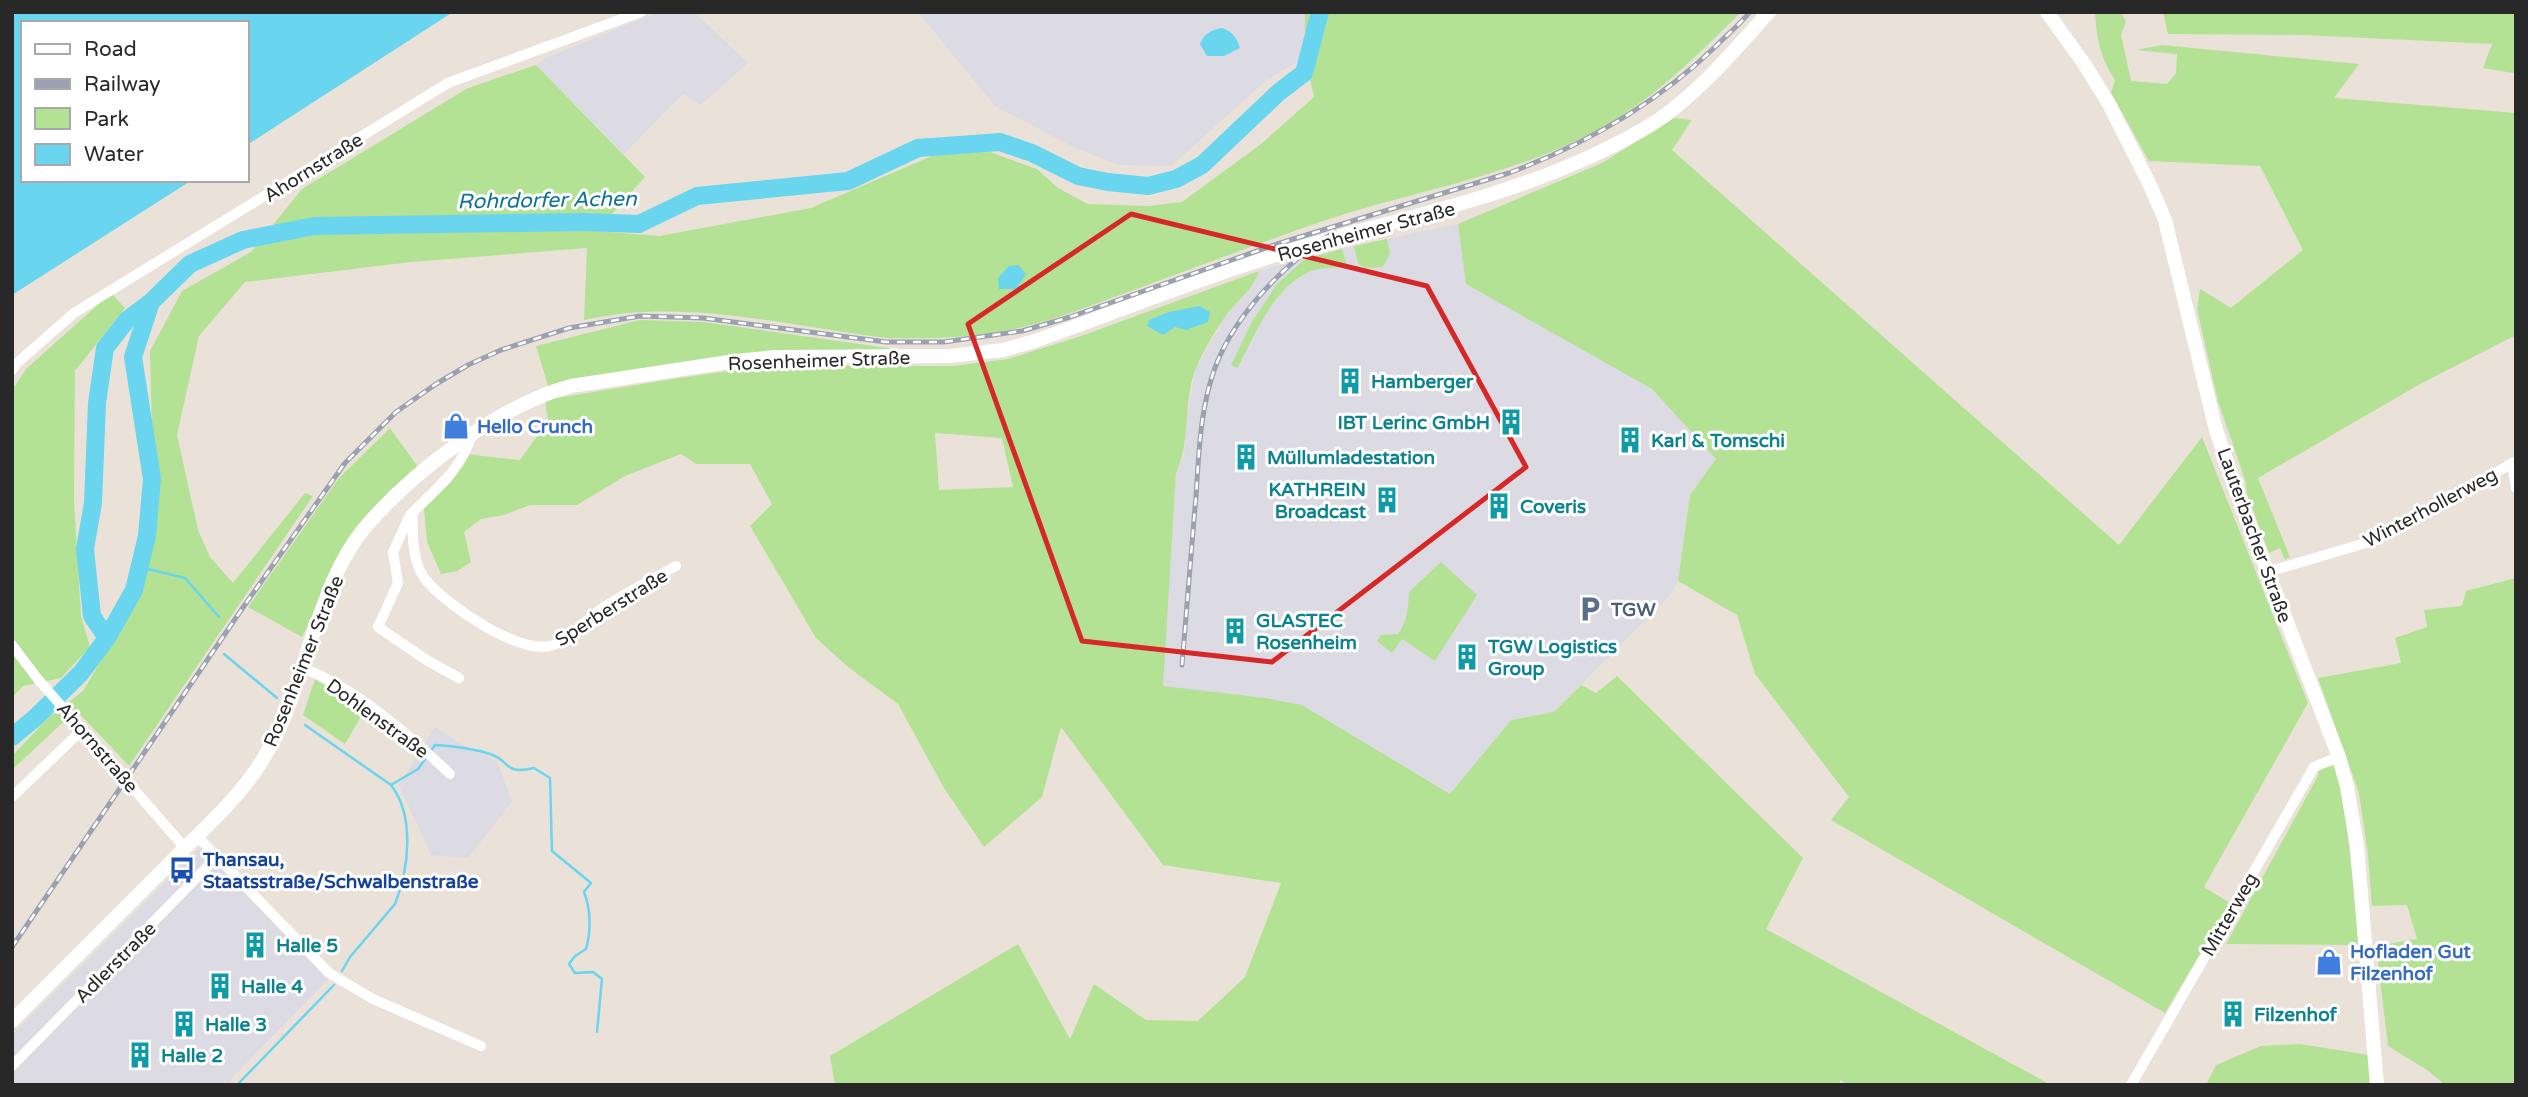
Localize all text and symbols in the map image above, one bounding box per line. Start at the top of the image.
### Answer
legend [21,21,248,182]
text: Road [84,37,137,62]
text: Railway [84,72,161,97]
text: Park [84,107,129,132]
street label: Ahornstraße [260,129,367,207]
text: Water [84,142,144,167]
water label: Rohrdorfer Achen [457,186,638,215]
street label: Rosenheimer Straße [1275,198,1457,266]
street label: Rosenheimer Straße [727,347,911,375]
building icon: Hamberger [1335,366,1365,396]
place label: Hamberger [1371,371,1474,394]
building icon: IBT Lerinc GmbH [1496,407,1526,437]
shop icon: Hello Crunch [441,411,471,441]
place label: IBT Lerinc GmbH [1337,412,1490,434]
place label: Hello Crunch [477,416,593,438]
building icon: Karl & Tomschi [1615,425,1645,455]
place label: Karl & Tomschi [1651,430,1785,452]
building icon: Müllumladestation [1231,442,1261,472]
street label: Lauterbacher Straße [2212,445,2296,626]
place label: Müllumladestation [1267,447,1435,469]
street label: Winterhollerweg [2360,463,2501,552]
place label: KATHREIN Broadcast [1268,479,1367,523]
building icon: KATHREIN Broadcast [1372,485,1402,515]
building icon: Coveris [1484,491,1514,521]
place label: Coveris [1520,496,1586,518]
street label: Sperberstraße [551,565,672,651]
street label: Rosenheimer Straße [259,573,348,750]
parking icon: TGW [1575,594,1605,624]
place label: TGW [1610,599,1656,621]
place label: GLASTEC Rosenheim [1256,610,1357,654]
building icon: GLASTEC Rosenheim [1220,616,1250,646]
place label: TGW Logistics Group [1487,636,1617,681]
building icon: TGW Logistics Group [1452,642,1482,672]
street label: Dohlenstraße [322,674,433,763]
street label: Ahornstraße [52,698,142,797]
place label: Thansau, Staatsstraße/Schwalbenstraße [202,849,479,893]
bus stop icon: Thansau, Staatsstraße/Schwalbenstraße [167,855,197,885]
street label: Mitterweg [2197,869,2263,960]
street label: Adlerstraße [71,918,161,1008]
building icon: Halle 5 [240,930,270,960]
place label: Halle 5 [276,935,338,957]
place label: Hofladen Gut Filzenhof [2350,941,2472,985]
shop icon: Hofladen Gut Filzenhof [2314,947,2344,977]
building icon: Halle 4 [205,971,235,1001]
place label: Halle 4 [241,976,303,998]
building icon: Filzenhof [2218,999,2248,1029]
place label: Filzenhof [2254,1004,2338,1026]
building icon: Halle 3 [169,1009,199,1039]
place label: Halle 3 [205,1014,267,1036]
building icon: Halle 2 [125,1040,155,1070]
place label: Halle 2 [161,1045,223,1067]

